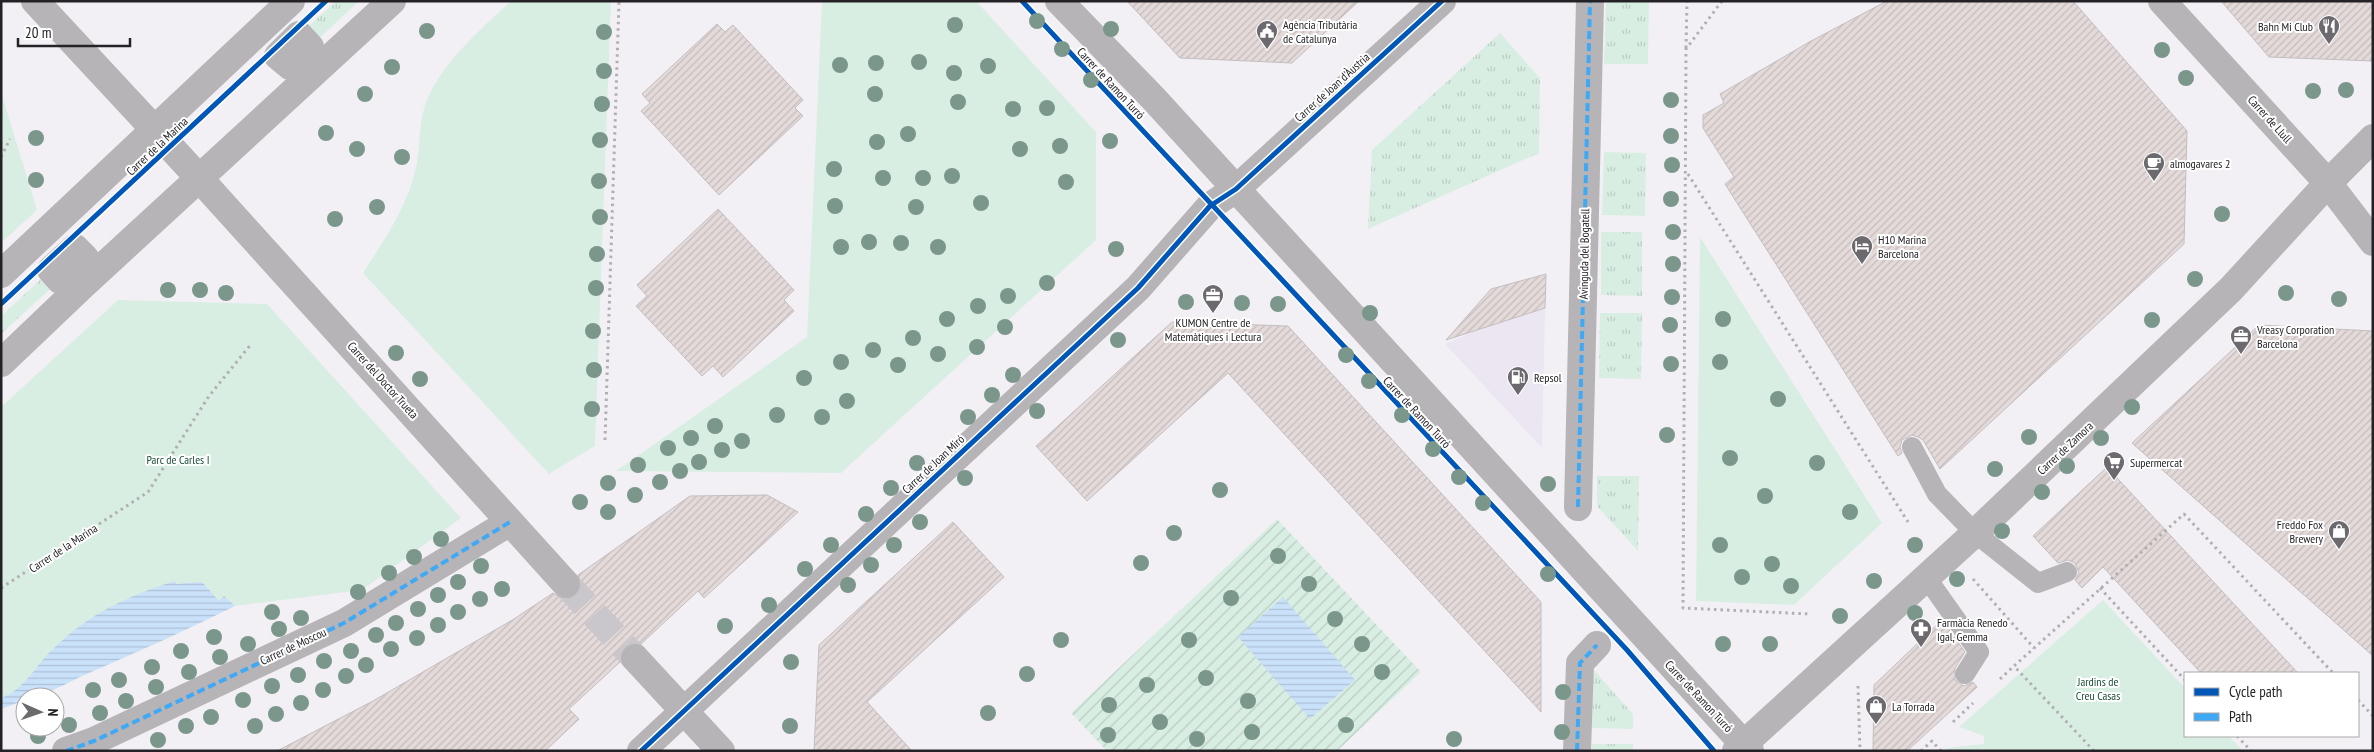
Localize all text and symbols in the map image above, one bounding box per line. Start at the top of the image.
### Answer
restaurant icon: Bahn Mi Club [2317,14,2341,45]
scale bar [18,15,130,47]
place label: Agència Tributària de Catalunya [1283,17,1358,46]
public building icon: Agència Tributària de Catalunya [1255,19,1279,50]
place label: Bahn Mi Club [2258,19,2313,34]
text: 20 m [25,23,51,42]
street label: Carrer de Ramon Turró [1074,44,1148,122]
street label: Carrer de Joan d'Àustria [1291,49,1373,125]
street label: Carrer de Llull [2245,92,2295,146]
street label: Carrer de la Marina [123,114,191,178]
cafe icon: almogavares 2 [2142,151,2166,182]
place label: almogavares 2 [2170,156,2230,171]
street label: Avinguda del Bogatell [1576,208,1592,300]
place label: H10 Marina Barcelona [1878,232,1926,261]
hotel icon: H10 Marina Barcelona [1850,234,1874,265]
office icon: KUMON Centre de Matemàtiques i Lectura [1201,283,1225,314]
place label: KUMON Centre de Matemàtiques i Lectura [1165,315,1261,344]
place label: Vreasy Corporation Barcelona [2256,322,2334,351]
office icon: Vreasy Corporation Barcelona [2229,324,2253,355]
street label: Carrer del Doctor Trueta [344,338,422,422]
fuel station icon: Repsol [1506,365,1530,396]
place label: Repsol [1534,370,1562,385]
street label: Carrer de Ramon Turró [1380,373,1454,451]
street label: Carrer de Zamora [2034,418,2096,478]
street label: Carrer de Joan Miró [899,431,967,497]
supermarket icon: Supermercat [2102,450,2126,481]
park label: Parc de Carles I [146,452,210,467]
place label: Supermercat [2130,455,2183,470]
place label: Freddo Fox Brewery [2277,517,2323,546]
shop icon: Freddo Fox Brewery [2327,519,2351,550]
street label: Carrer de la Marina [26,520,100,576]
place label: Farmàcia Renedo Igal, Gemma [1937,615,2008,644]
pharmacy icon: Farmàcia Renedo Igal, Gemma [1909,617,1933,648]
street label: Carrer de Moscou [257,624,329,668]
street label: Carrer de Ramon Turró [1662,657,1736,735]
legend [2184,672,2359,737]
park label: Jardins de Creu Casas [2076,674,2120,703]
text: Cycle path [2229,682,2282,701]
north arrow [15,687,65,737]
shop icon: La Torrada [1864,694,1888,725]
place label: La Torrada [1892,699,1935,714]
text: Path [2229,707,2252,726]
text: N [44,708,62,717]

